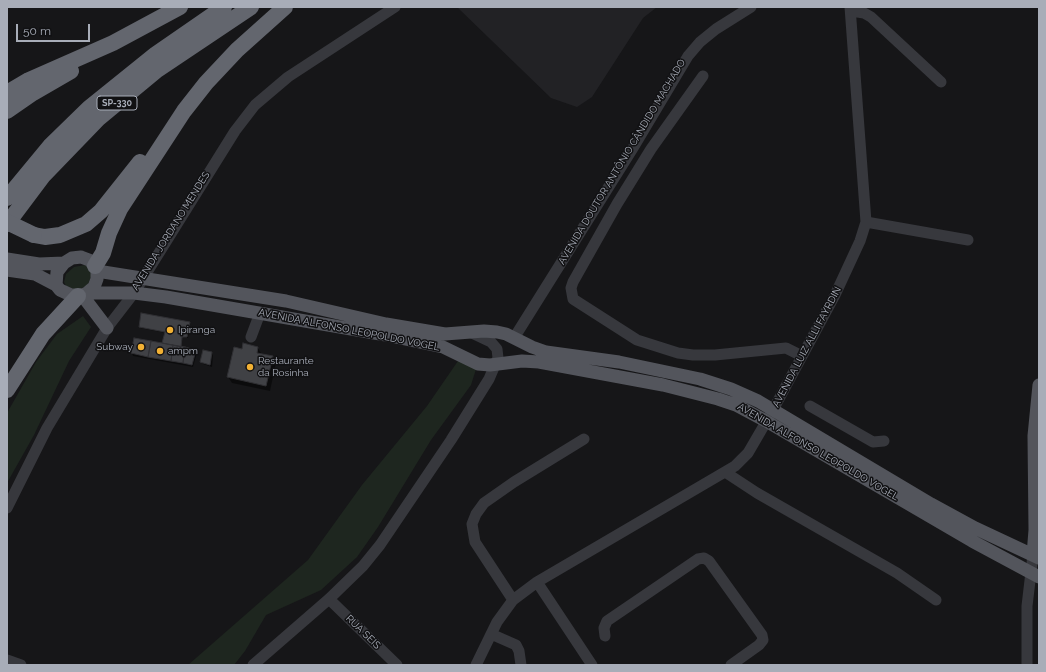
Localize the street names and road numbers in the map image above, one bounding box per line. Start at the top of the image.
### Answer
street label: AVENIDA DOUTOR ANTÔNIO CÂNDIDO MACHADO [556,57,688,267]
road number: SP-330 [97,96,137,110]
street label: AVENIDA JORDANO MENDES [129,169,213,293]
street label: AVENIDA LUIZ ALLI FAYRDIN [770,285,844,409]
street label: AVENIDA ALFONSO LEOPOLDO VOGEL [257,307,441,353]
street label: AVENIDA ALFONSO LEOPOLDO VOGEL [735,401,901,503]
street label: RUA SEIS [343,612,383,652]

